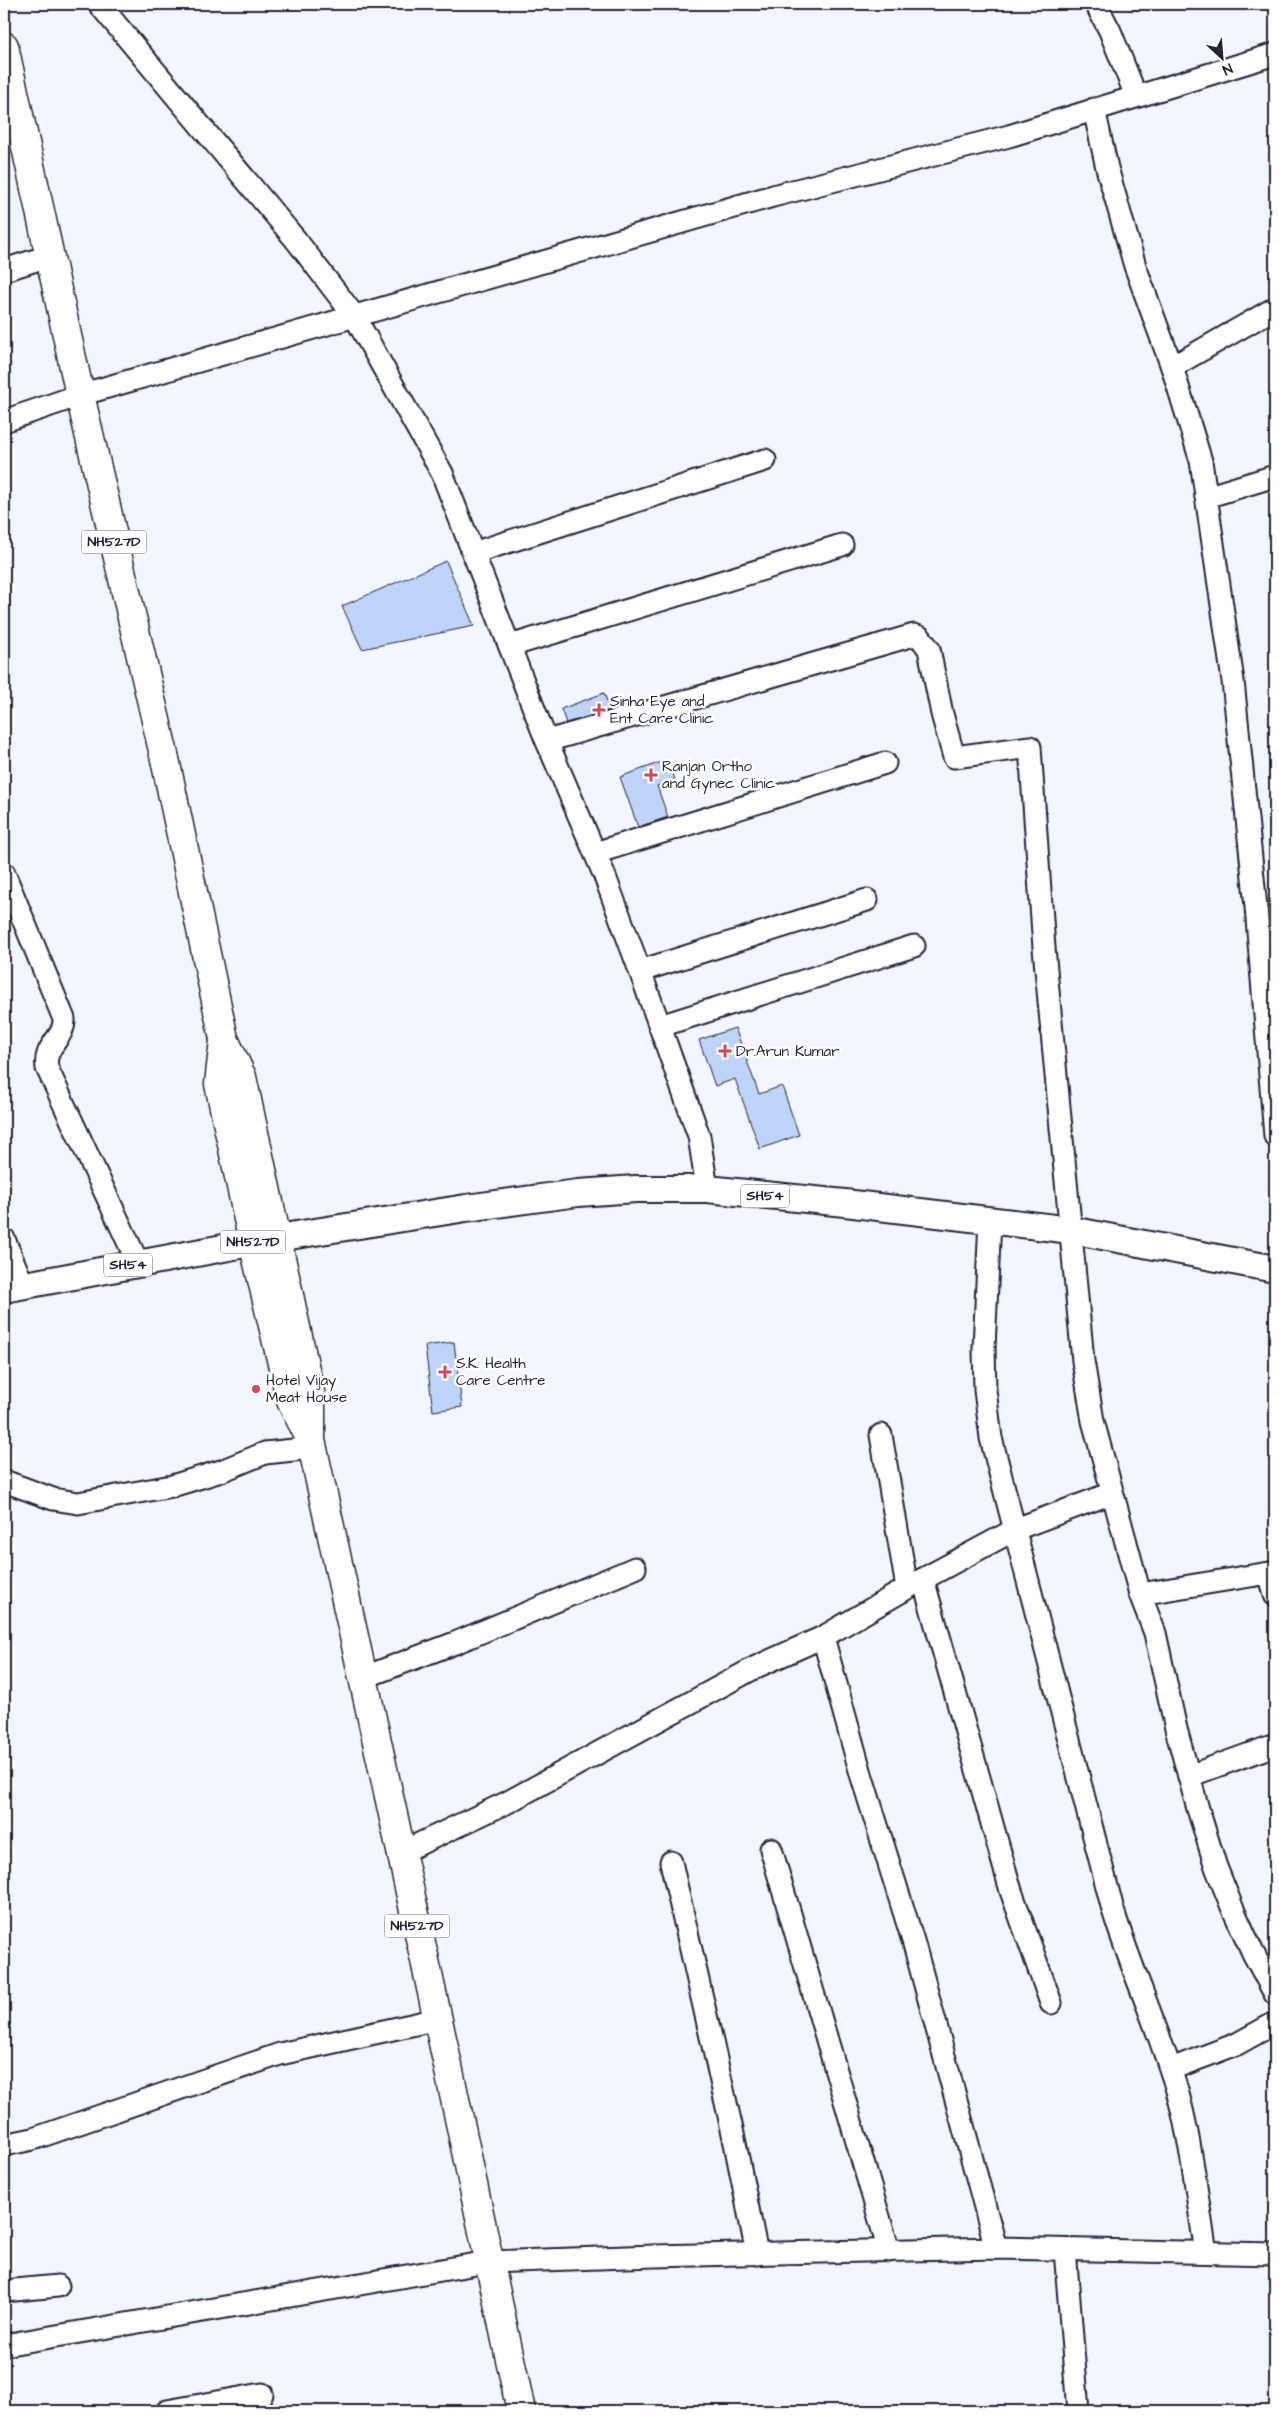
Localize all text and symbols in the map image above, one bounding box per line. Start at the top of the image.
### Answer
north arrow [1196,32,1246,82]
text: N [1219,58,1236,80]
road number: NH527D [82,530,146,554]
place label: Sinha Eye and Ent Care Clinic [610,691,714,729]
marker: Sinha Eye and Ent Care Clinic [592,703,606,717]
place label: Ranjan Ortho and Gynec Clinic [662,756,776,795]
marker: Ranjan Ortho and Gynec Clinic [644,768,658,782]
place label: Dr.Arun Kumar [736,1041,839,1062]
marker: Dr.Arun Kumar [718,1044,732,1058]
road number: SH54 [741,1184,789,1208]
road number: NH527D [220,1230,286,1254]
road number: SH54 [104,1254,152,1276]
place label: S.K. Health Care Centre [456,1353,545,1391]
marker: S.K. Health Care Centre [438,1365,452,1379]
place label: Hotel Vijay Meat House [266,1370,347,1408]
marker: Hotel Vijay Meat House [250,1383,262,1395]
road number: NH527D [384,1914,450,1938]

